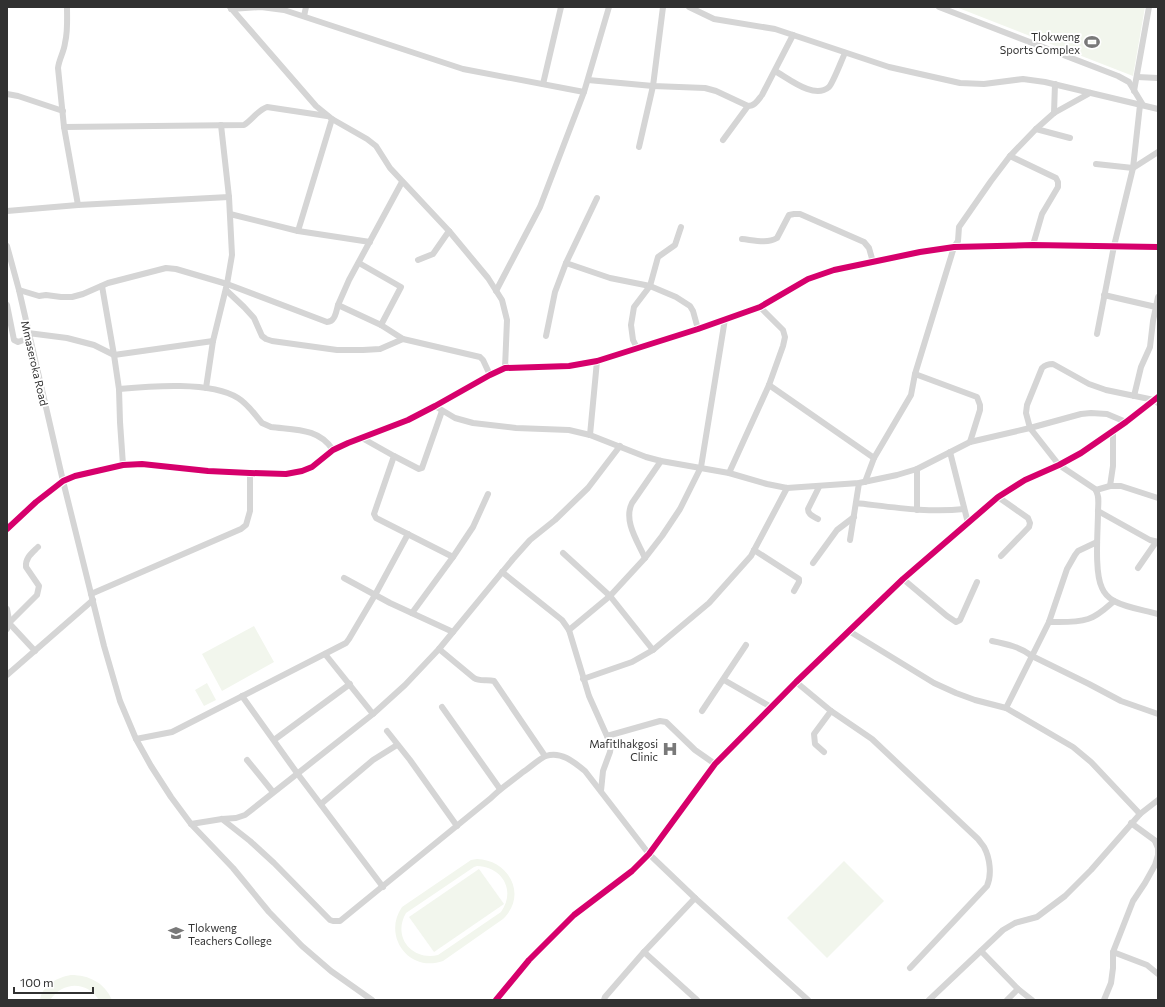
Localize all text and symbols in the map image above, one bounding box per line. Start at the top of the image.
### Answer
place label: Tlokweng Sports Complex [1000,30,1080,56]
sports icon: Tlokweng Sports Complex [1083,33,1101,51]
street label: Mmaseroka Road [19,319,51,407]
place label: Mafitlhakgosi Clinic [589,737,658,763]
hospital icon: Mafitlhakgosi Clinic [661,740,679,758]
place label: Tlokweng Teachers College [188,921,272,947]
school or university icon: Tlokweng Teachers College [167,924,185,942]
scale bar [14,969,93,995]
text: 100 m [20,975,54,989]

